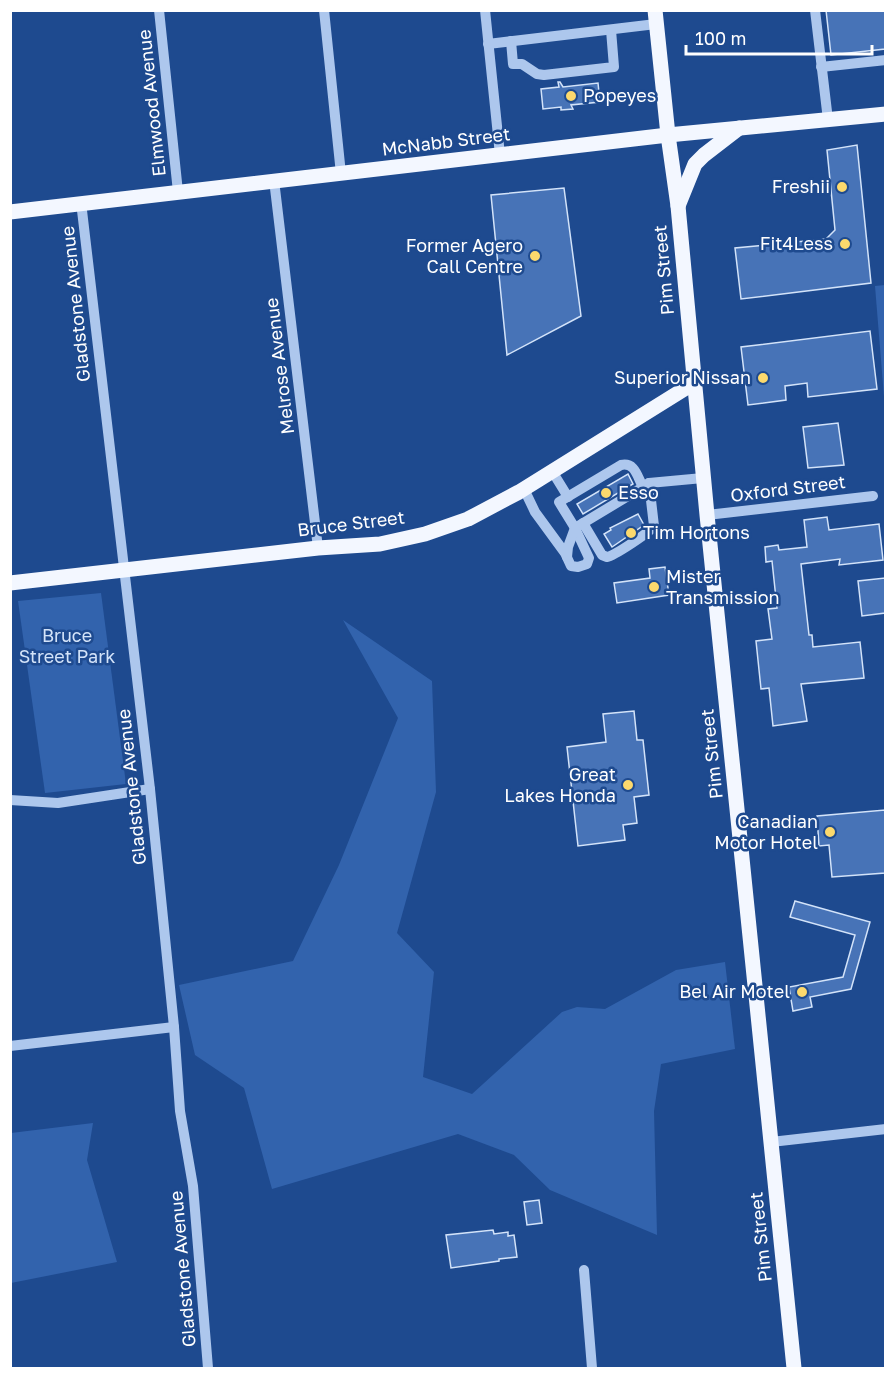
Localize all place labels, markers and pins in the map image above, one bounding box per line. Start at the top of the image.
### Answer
place label: Popeyes [583,84,656,106]
marker: Popeyes [564,89,578,103]
place label: Freshii [772,175,830,197]
marker: Freshii [835,180,849,194]
place label: Fit4Less [760,232,833,254]
place label: Former Agero Call Centre [406,234,523,277]
marker: Fit4Less [838,237,852,251]
marker: Former Agero Call Centre [528,249,542,263]
place label: Superior Nissan [614,366,751,388]
marker: Superior Nissan [756,371,770,385]
place label: Esso [618,481,659,503]
marker: Esso [599,486,613,500]
place label: Tim Hortons [643,521,750,543]
marker: Tim Hortons [624,526,638,540]
place label: Mister Transmission [666,565,780,608]
marker: Mister Transmission [647,580,661,594]
place label: Great Lakes Honda [504,763,616,806]
marker: Great Lakes Honda [621,778,635,792]
place label: Canadian Motor Hotel [714,810,818,853]
marker: Canadian Motor Hotel [823,825,837,839]
place label: Bel Air Motel [679,980,790,1002]
marker: Bel Air Motel [795,985,809,999]

